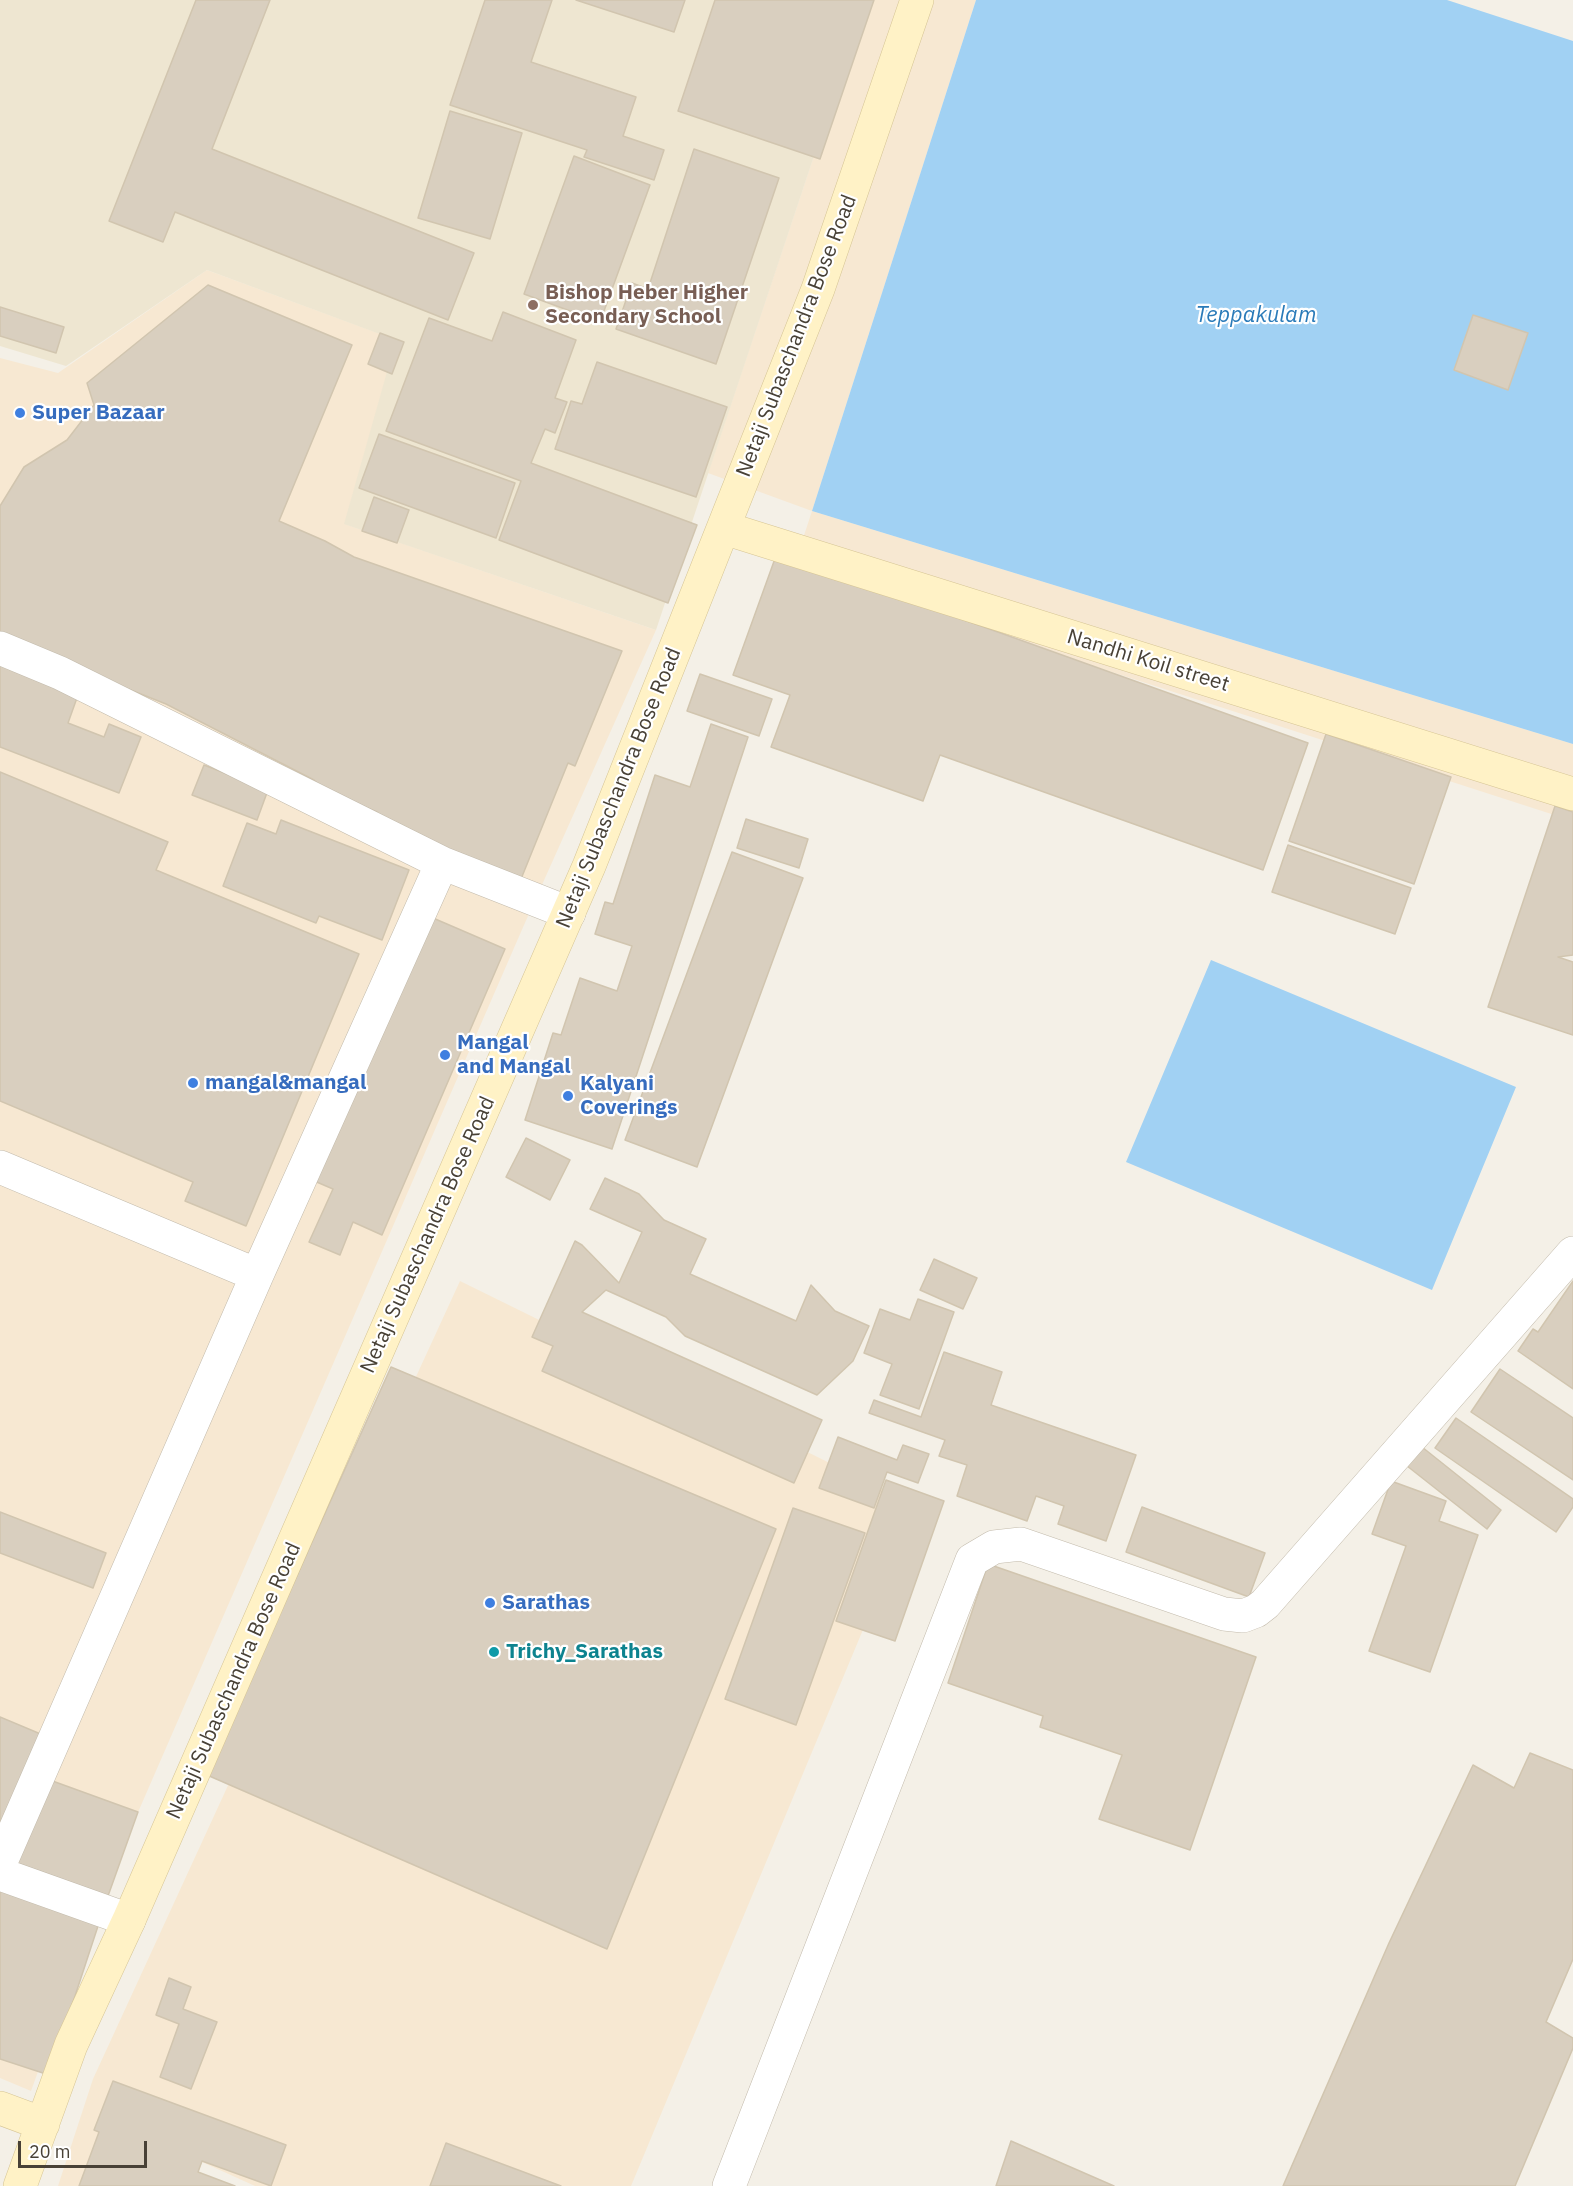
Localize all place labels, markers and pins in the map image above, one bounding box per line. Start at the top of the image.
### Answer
place label: Bishop Heber Higher Secondary School [545,280,748,330]
marker: Bishop Heber Higher Secondary School [526,298,540,312]
place label: Super Bazaar [32,400,165,426]
marker: Super Bazaar [13,406,27,420]
place label: Mangal and Mangal [457,1030,571,1080]
marker: Mangal and Mangal [438,1048,452,1062]
place label: mangal&mangal [205,1070,366,1096]
place label: Kalyani Coverings [580,1071,677,1121]
marker: mangal&mangal [186,1076,200,1090]
marker: Kalyani Coverings [561,1089,575,1103]
place label: Sarathas [502,1590,590,1616]
marker: Sarathas [483,1596,497,1610]
place label: Trichy_Sarathas [506,1639,663,1665]
marker: Trichy_Sarathas [487,1645,501,1659]

